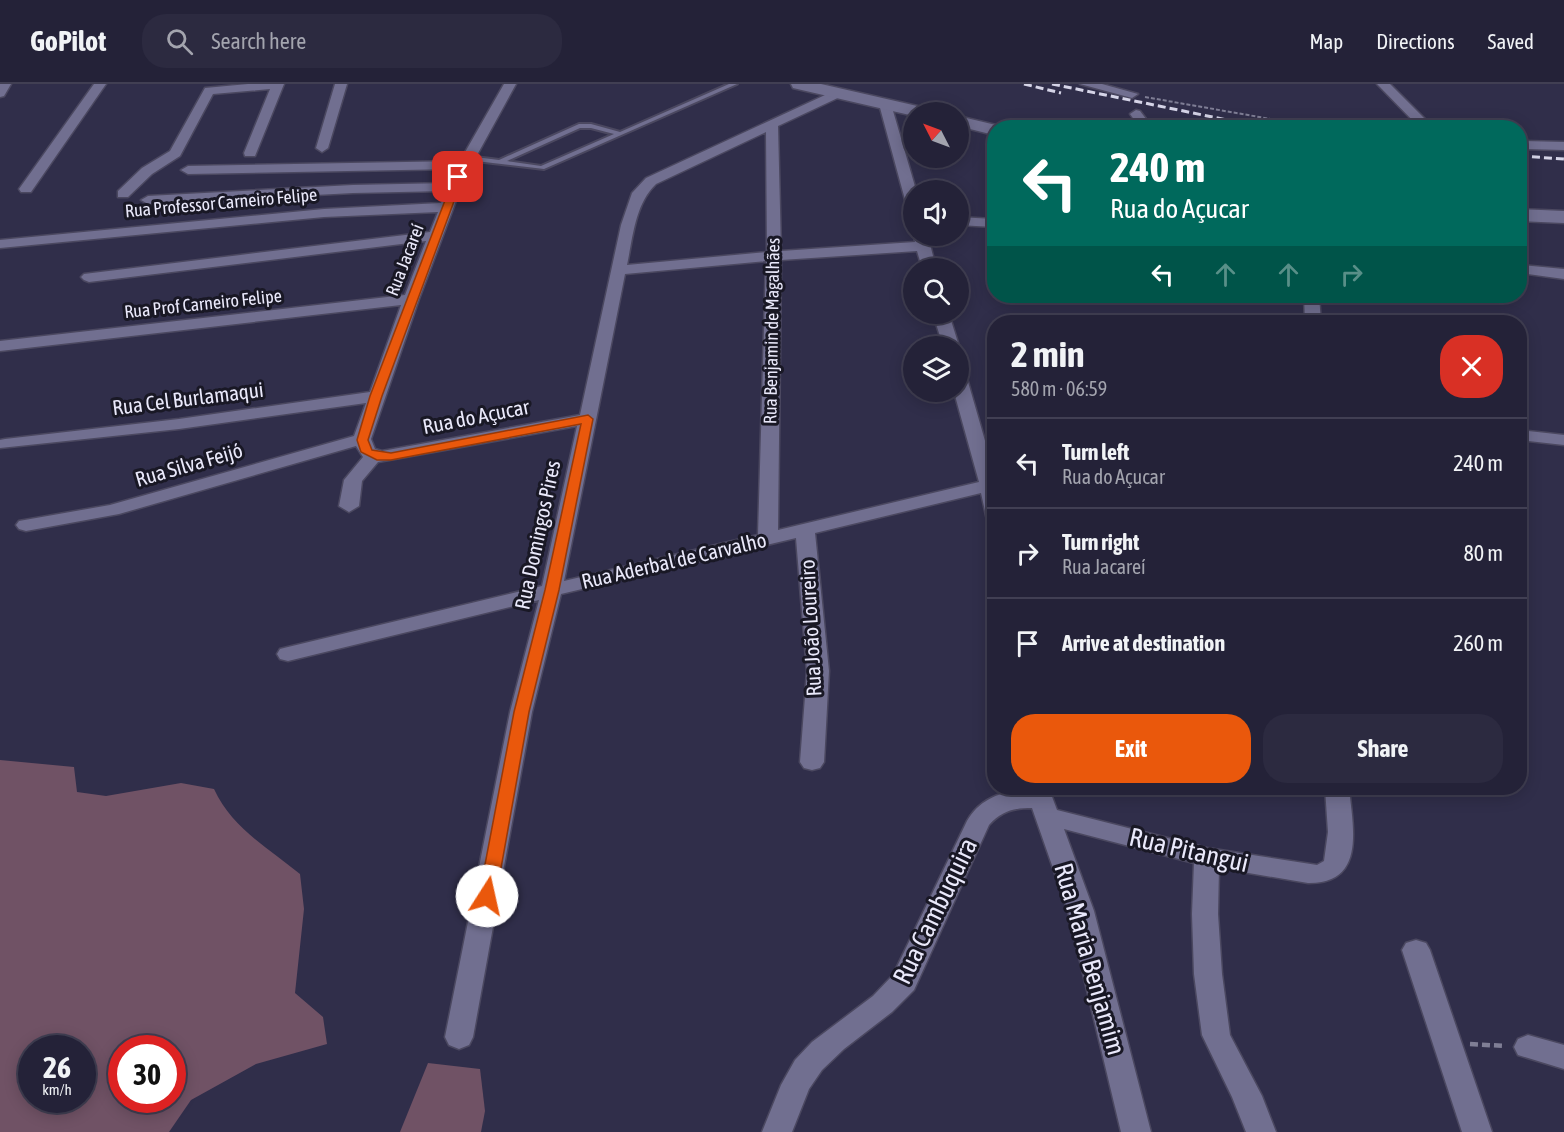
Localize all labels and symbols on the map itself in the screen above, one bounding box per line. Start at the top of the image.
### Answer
north arrow [903,102,969,168]
pin [432,151,483,202]
street label: Rua Professor Carneiro Felipe [124,184,318,221]
street label: Rua Jacareí [381,221,428,299]
street label: Rua Benjamin de Magalhães [759,238,784,424]
street label: Rua Prof Carneiro Felipe [123,285,283,322]
street label: Rua Cel Burlamaqui [111,377,265,419]
street label: Rua do Açucar [421,394,532,438]
street label: Rua Silva Feijó [132,437,245,491]
street label: Rua Domingos Pires [510,458,565,611]
street label: Rua Aderbal de Carvalho [579,527,769,593]
street label: Rua João Loureiro [794,559,826,697]
street label: Rua Pitangui [1127,822,1251,878]
street label: Rua Cambuquira [887,833,983,989]
street label: Rua Maria Benjamim [1048,860,1132,1058]
position arrow [455,864,519,928]
speed limit sign: 30 [108,1035,186,1113]

